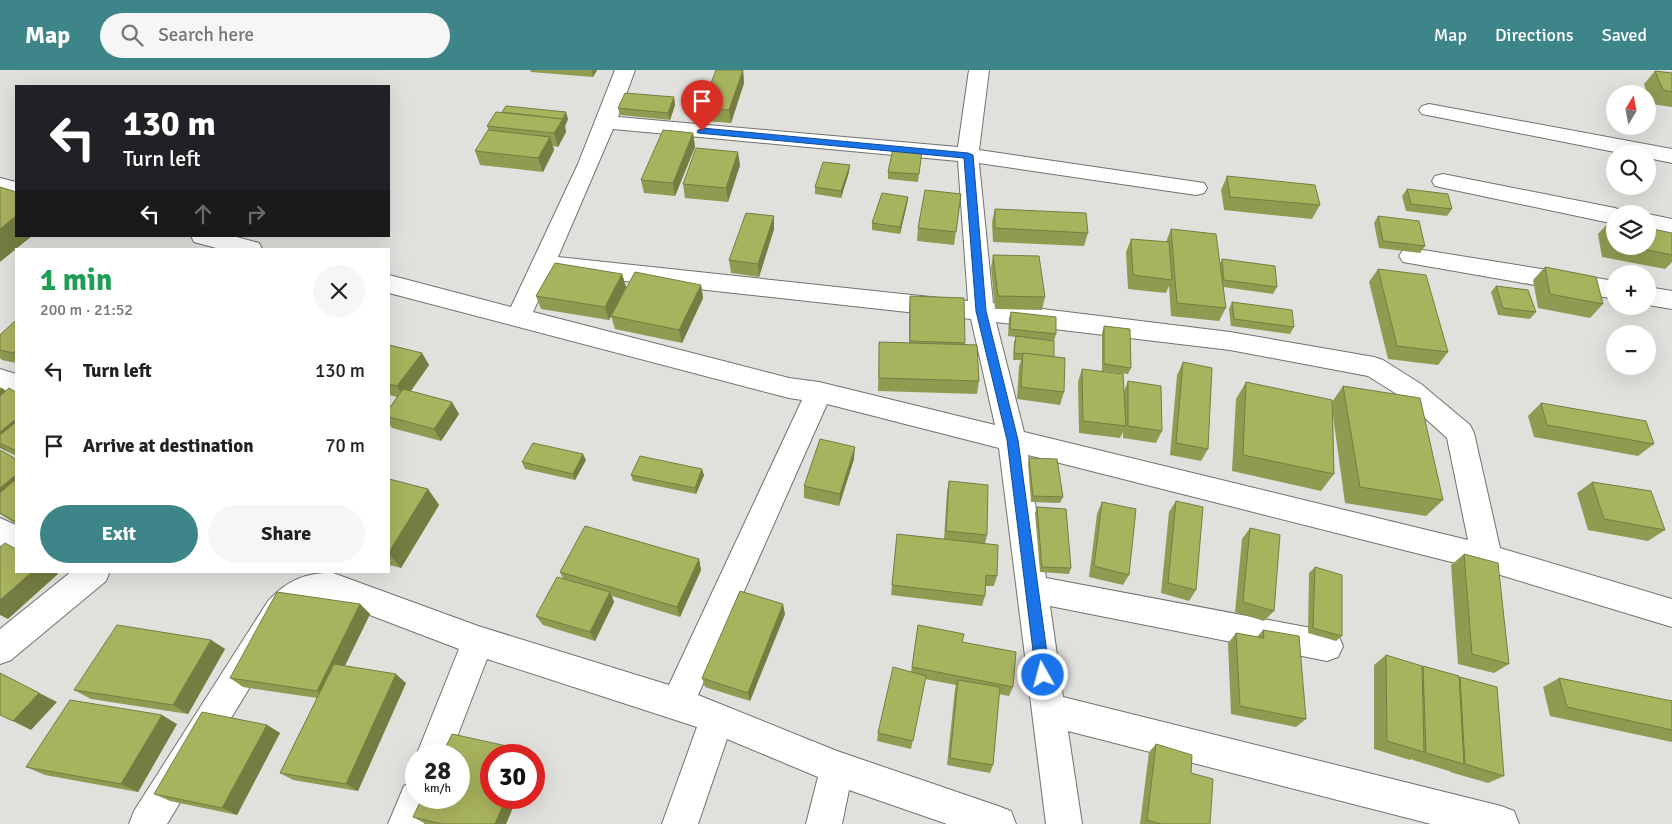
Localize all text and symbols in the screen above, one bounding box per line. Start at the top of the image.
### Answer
search box [100,13,450,58]
text: Map [25,20,70,50]
icon: search [118,21,146,49]
text: Search here [158,23,254,47]
text: Map [1434,24,1467,46]
text: Directions [1495,24,1574,46]
text: Saved [1602,24,1647,46]
pin [681,80,723,131]
north arrow [1606,85,1656,135]
map controls [1606,85,1656,375]
icon: arrive [688,87,716,115]
text: 130 m [123,102,216,145]
icon: left [40,105,105,170]
text: Turn left [123,145,201,172]
button: search [1606,145,1656,195]
icon: left [136,200,164,228]
icon: ahead [189,200,217,228]
icon: right [242,200,270,228]
button: layers [1606,205,1656,255]
text: 1 min [40,262,112,299]
button: close [313,265,365,317]
button: + [1606,265,1656,315]
text: 200 m · 21:52 [40,300,133,320]
button: − [1606,325,1656,375]
icon: left [40,357,68,385]
text: Turn left [83,359,152,383]
text: 130 m [315,359,365,383]
icon: arrive [40,432,68,460]
text: Arrive at destination [83,434,254,458]
text: 70 m [325,434,365,458]
button: Exit [40,505,198,563]
button: Share [208,505,365,563]
position arrow [1016,648,1068,700]
speed limit sign: 30 [480,744,545,809]
text: 28 [424,755,451,786]
text: km/h [424,781,451,796]

